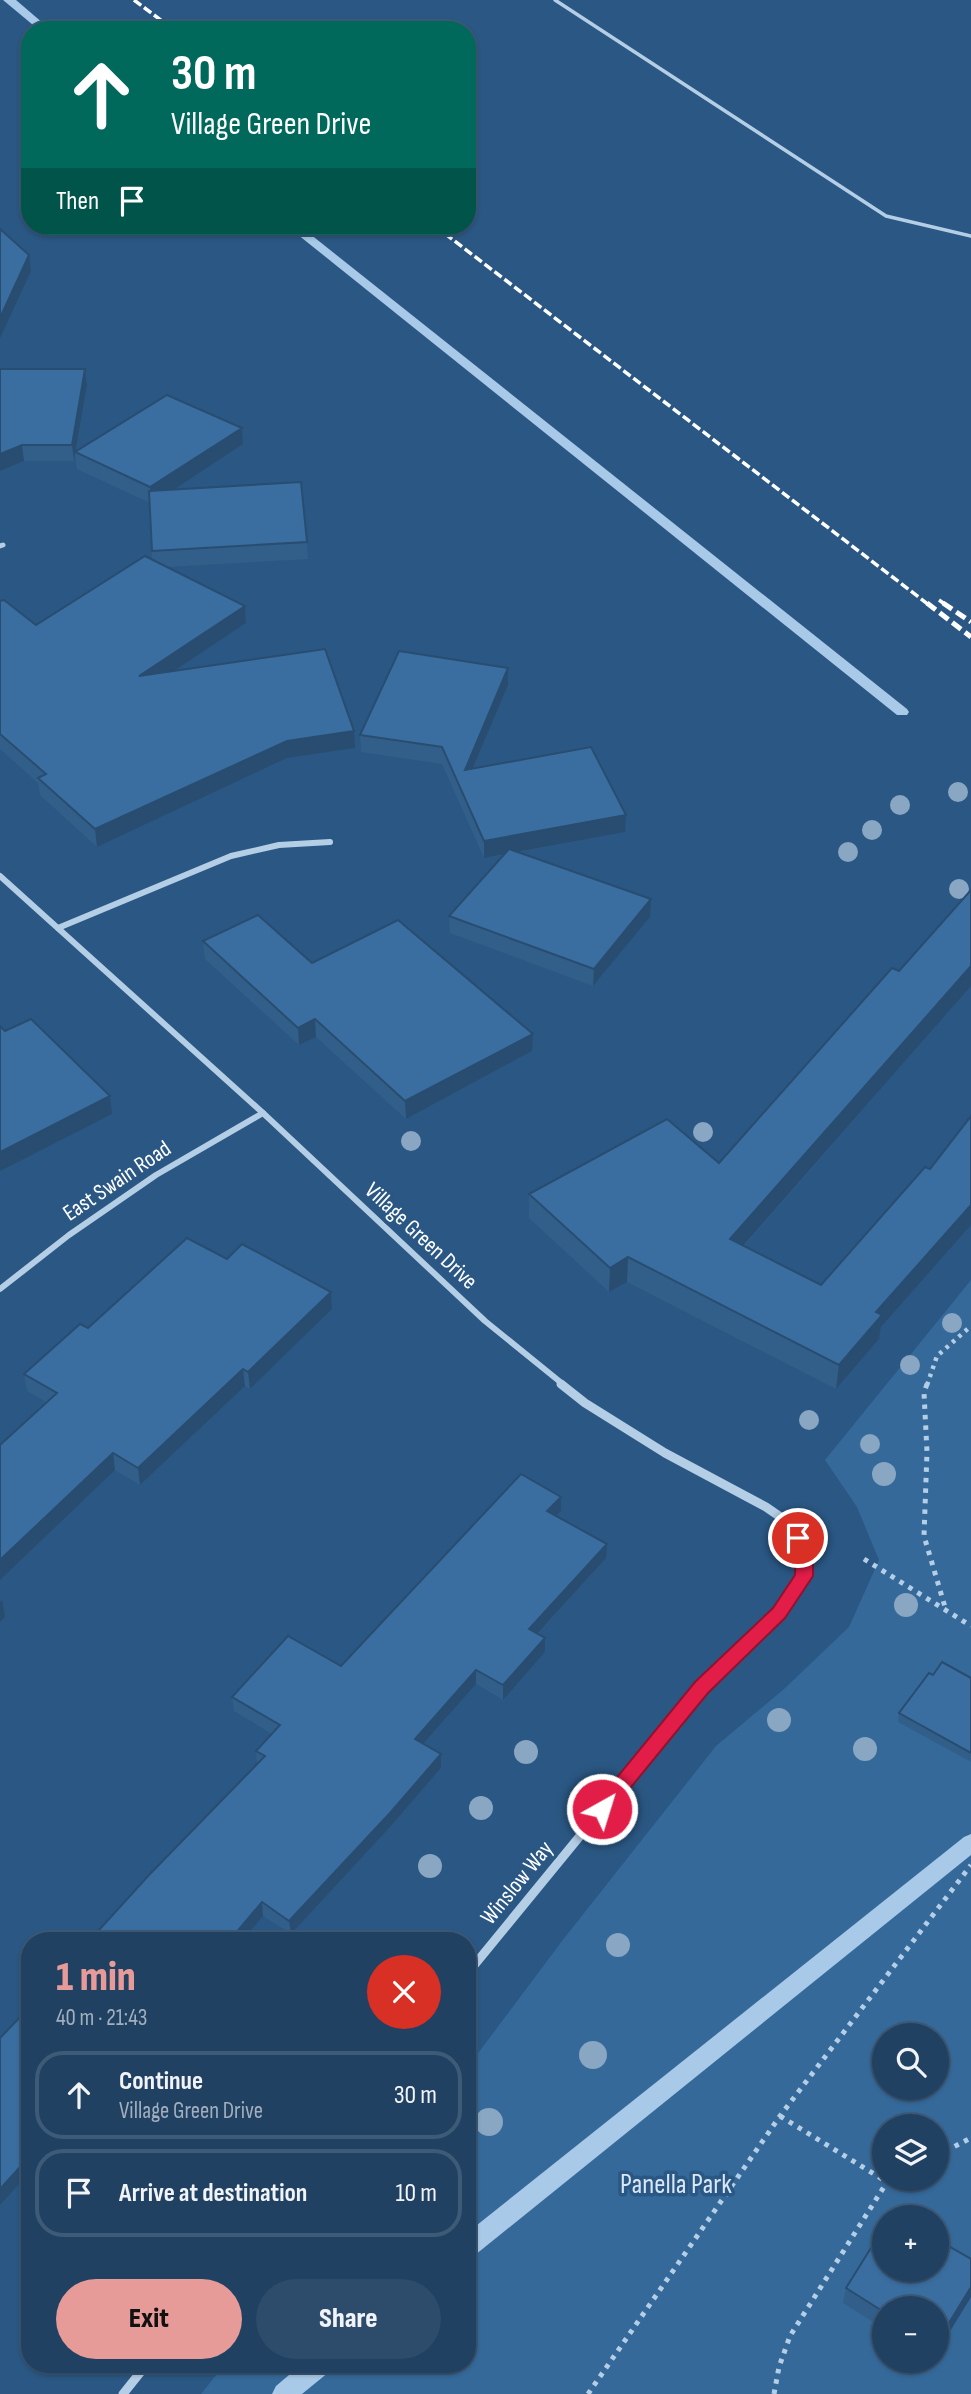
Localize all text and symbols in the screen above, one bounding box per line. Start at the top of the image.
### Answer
text: 30 m [171,45,256,104]
icon: ahead [56,49,147,140]
text: Village Green Drive [171,105,371,144]
icon: arrive [113,182,151,220]
text: Then [56,186,99,217]
street label: East Swain Road [58,1135,176,1227]
street label: Village Green Drive [359,1177,483,1295]
pin [768,1508,828,1568]
icon: arrive [779,1519,817,1557]
position arrow [565,1772,639,1846]
street label: Winslow Way [475,1835,559,1931]
text: 1 min [56,1952,136,2003]
button: close [367,1955,441,2029]
text: 40 m · 21:43 [56,2004,147,2032]
map controls [872,2023,949,2373]
button: search [872,2023,949,2100]
text: Continue [119,2066,203,2097]
icon: ahead [60,2076,98,2114]
text: 30 m [394,2080,437,2111]
text: Village Green Drive [119,2097,263,2125]
button: layers [872,2114,949,2191]
park label: Panella Park [620,2168,732,2201]
icon: arrive [60,2174,98,2212]
text: Arrive at destination [119,2178,307,2209]
text: 10 m [395,2178,437,2209]
button: + [872,2205,949,2282]
button: Exit [56,2279,242,2359]
button: Share [256,2279,441,2359]
button: − [872,2296,949,2373]

